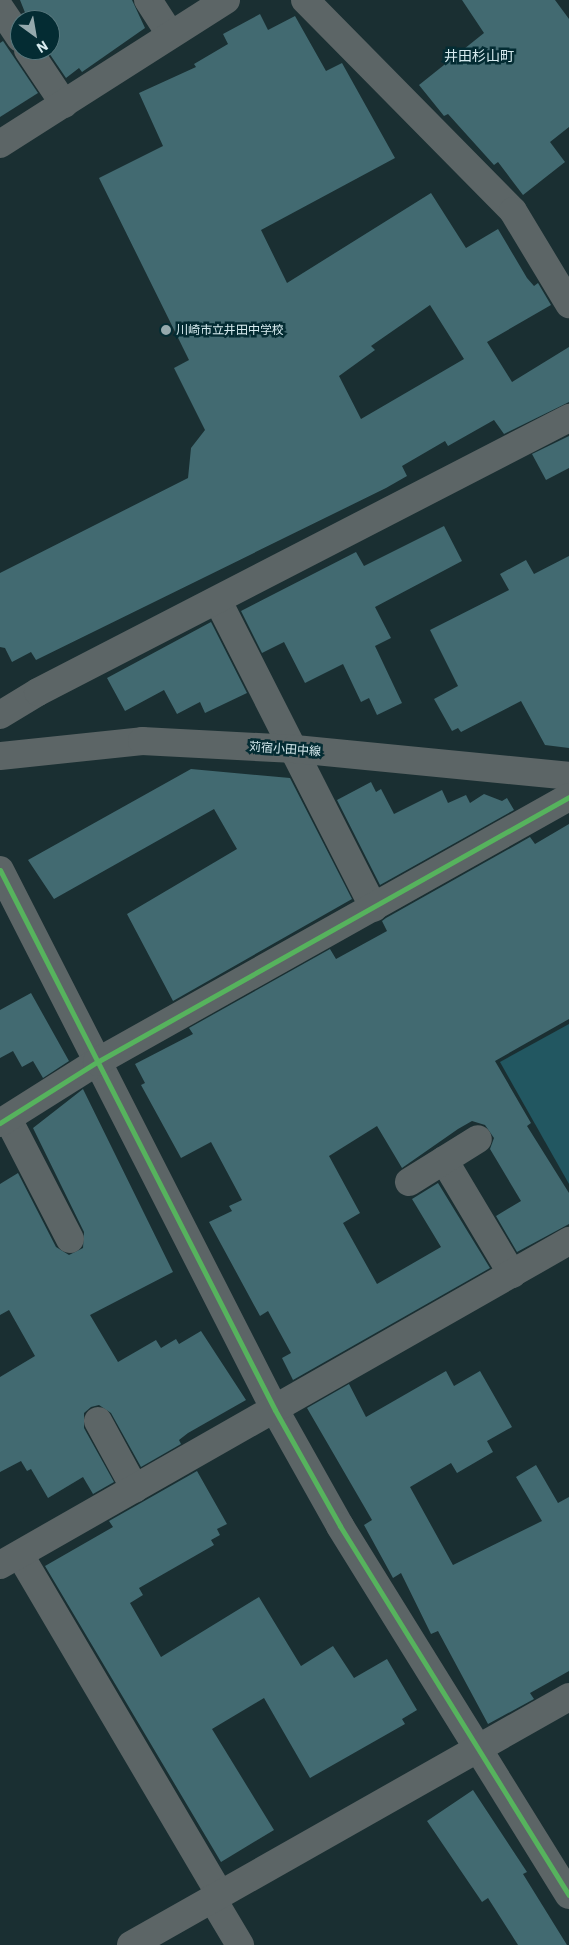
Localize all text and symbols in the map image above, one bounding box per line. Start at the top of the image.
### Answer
north arrow [10,10,60,60]
text: N [33,37,51,57]
district label: 井田杉山町 [444,48,514,64]
place label: 川崎市立井田中学校 [176,323,284,337]
marker: 川崎市立井田中学校 [160,324,172,336]
street label: 苅宿小田中線 [249,739,321,759]

